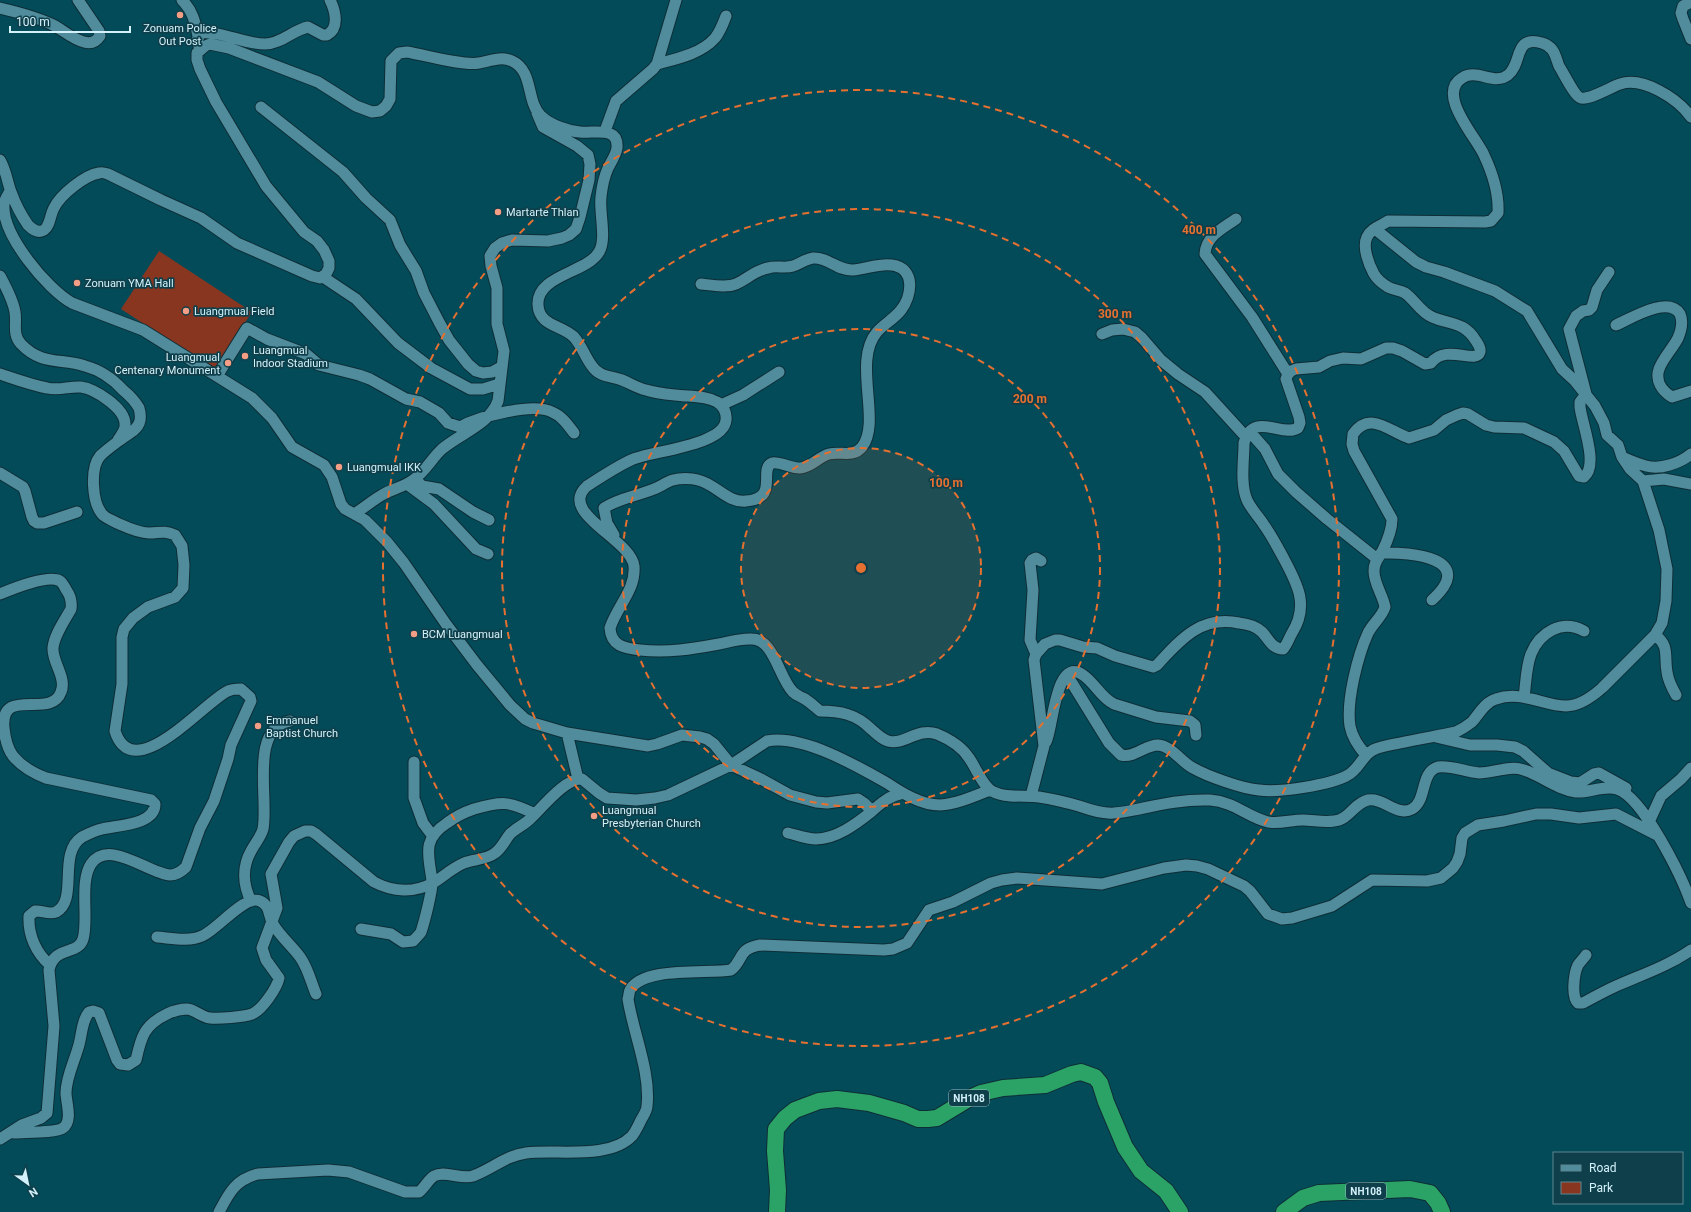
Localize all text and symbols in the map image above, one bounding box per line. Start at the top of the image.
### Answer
scale bar [10,8,130,34]
marker: Zonuam Police Out Post [175,10,185,20]
text: 100 m [16,15,50,29]
place label: Zonuam Police Out Post [143,22,217,48]
place label: Martarte Thlan [506,206,578,219]
marker: Martarte Thlan [493,207,503,217]
text: 400 m [1182,223,1216,237]
place label: Zonuam YMA Hall [85,277,174,290]
marker: Zonuam YMA Hall [72,278,82,288]
place label: Luangmual Field [194,305,275,318]
marker: Luangmual Field [181,306,191,316]
text: 300 m [1098,307,1132,321]
place label: Luangmual Indoor Stadium [253,344,328,370]
place label: Luangmual Centenary Monument [115,351,220,377]
marker: Luangmual Indoor Stadium [240,351,250,361]
marker: Luangmual Centenary Monument [223,358,233,368]
text: 200 m [1013,392,1047,406]
place label: Luangmual IKK [347,461,421,474]
marker: Luangmual IKK [334,462,344,472]
text: 100 m [929,476,963,490]
centre of rings [854,561,868,575]
place label: BCM Luangmual [422,628,503,641]
marker: BCM Luangmual [409,629,419,639]
place label: Emmanuel Baptist Church [266,714,338,740]
marker: Emmanuel Baptist Church [253,721,263,731]
place label: Luangmual Presbyterian Church [602,804,701,830]
marker: Luangmual Presbyterian Church [589,811,599,821]
road number: NH108 [949,1090,989,1106]
legend [1553,1152,1683,1204]
text: Road [1589,1161,1617,1175]
north arrow [8,1164,48,1204]
text: Park [1589,1181,1614,1195]
road number: NH108 [1346,1183,1386,1199]
text: N [26,1184,40,1200]

